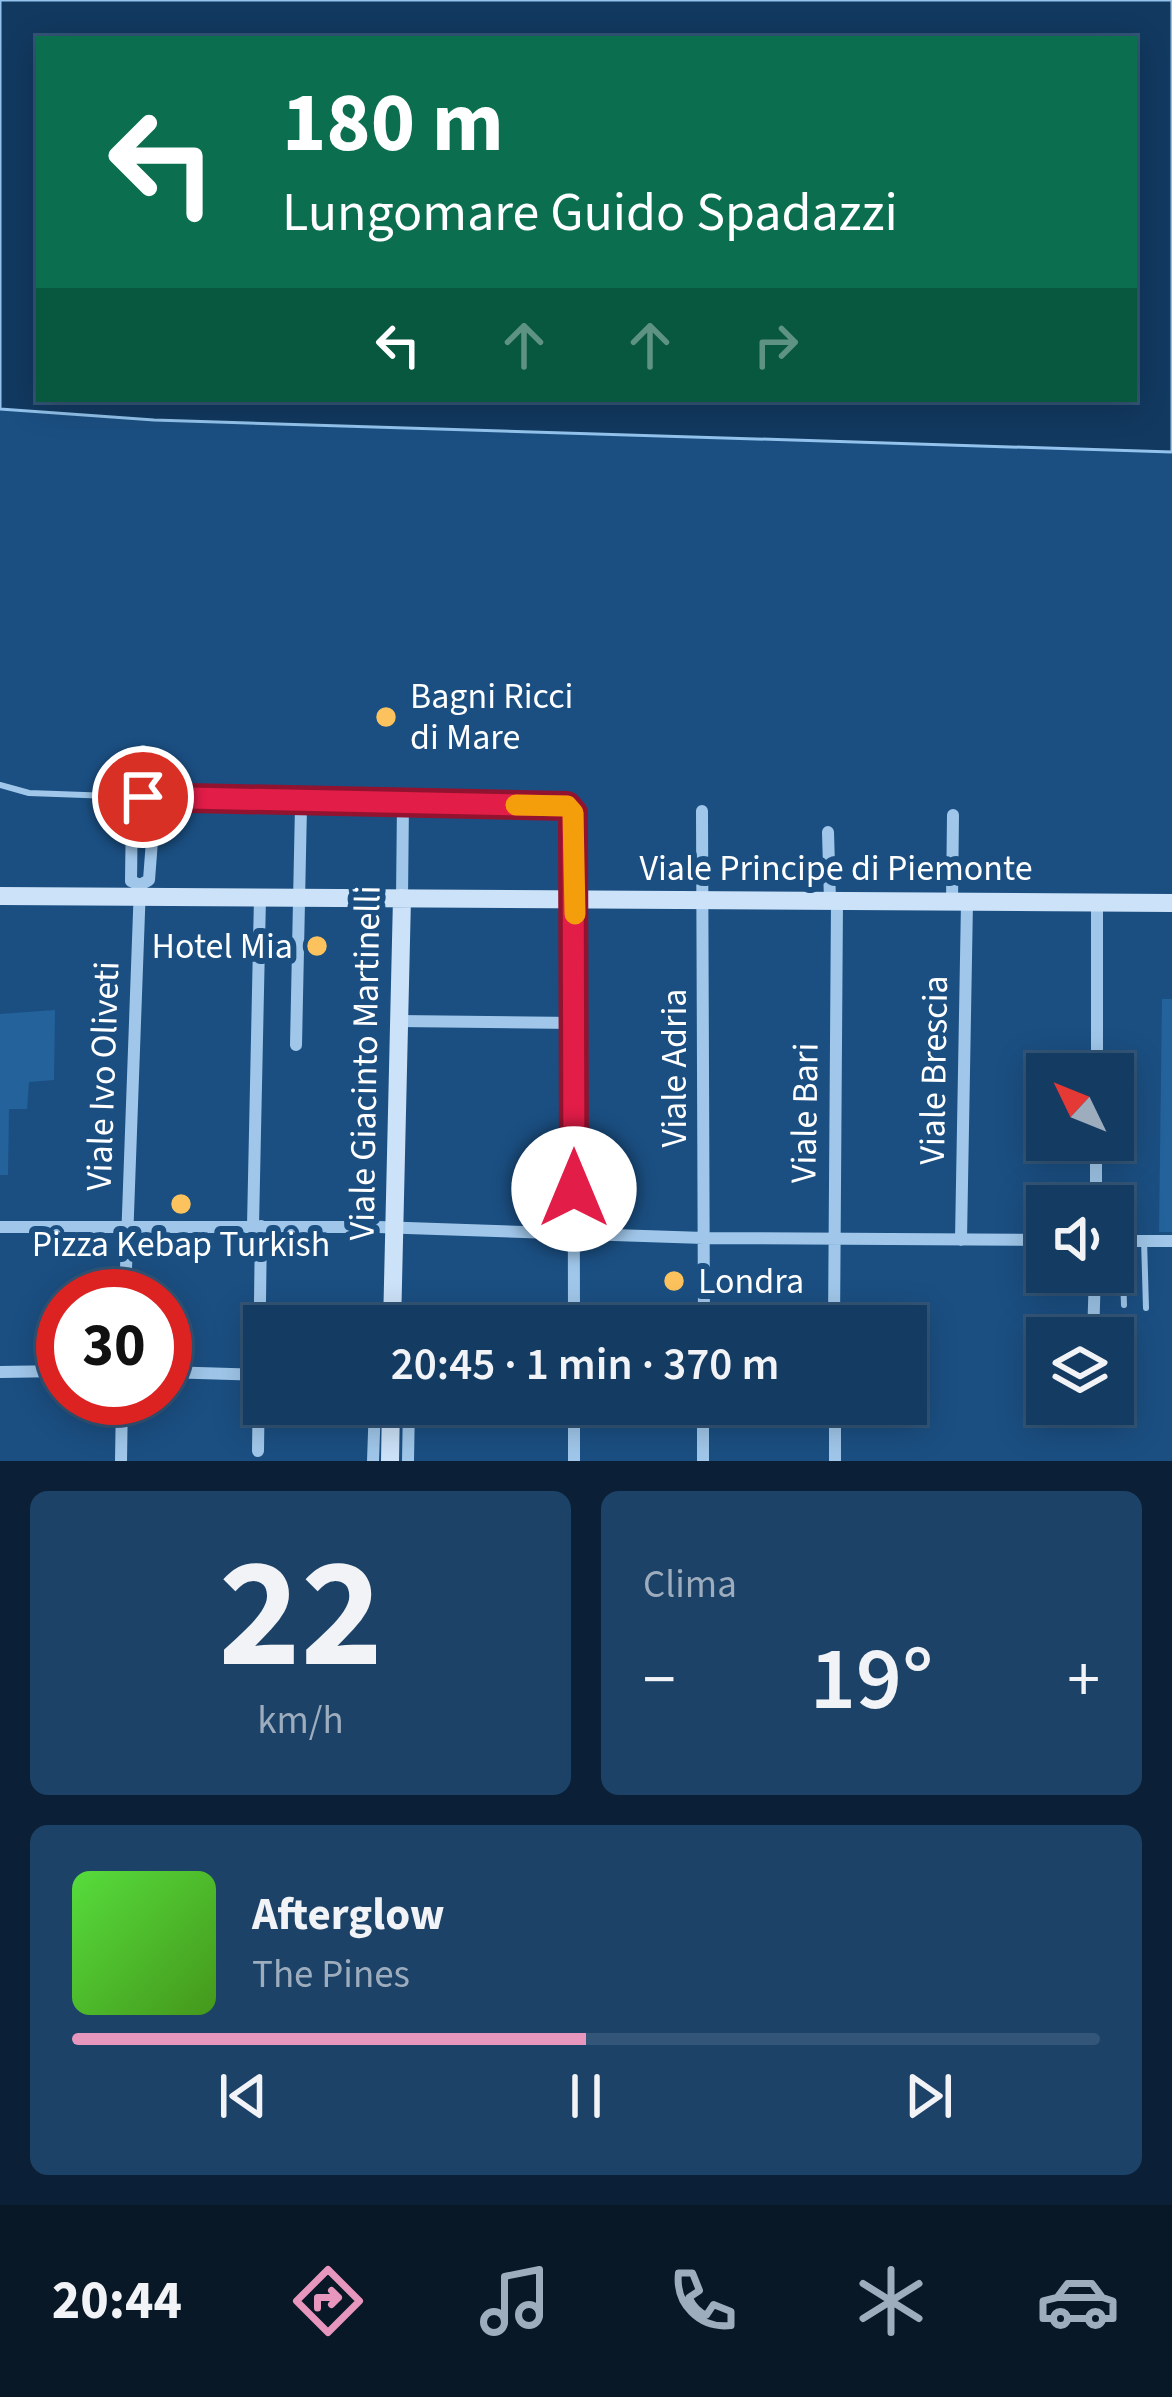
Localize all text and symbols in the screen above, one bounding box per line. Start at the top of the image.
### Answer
text: 180 m [282,64,504,184]
icon: left [84,84,240,240]
text: Lungomare Guido Spadazzi [282,175,898,252]
icon: left [365,312,431,378]
icon: ahead [491,312,557,378]
icon: ahead [617,312,683,378]
icon: right [743,312,809,378]
place label: Bagni Ricci di Mare [410,671,573,763]
marker: Bagni Ricci di Mare [373,704,399,730]
pin [92,746,194,848]
icon: arrive [110,764,176,830]
street label: Viale Principe di Piemonte [639,843,1033,894]
street label: Viale Giacinto Martinelli [336,885,394,1241]
place label: Hotel Mia [152,921,293,972]
marker: Hotel Mia [304,933,330,959]
street label: Viale Ivo Oliveti [74,960,132,1192]
street label: Viale Brescia [907,975,961,1165]
street label: Viale Adria [649,989,700,1147]
street label: Viale Bari [778,1042,832,1184]
north arrow [1026,1053,1134,1161]
map controls [1026,1053,1134,1425]
position arrow [511,1126,637,1252]
button: sound [1026,1185,1134,1293]
marker: Pizza Kebap Turkish [168,1191,194,1217]
place label: Pizza Kebap Turkish [32,1219,330,1270]
place label: Londra [698,1256,804,1307]
marker: Londra [661,1268,687,1294]
speed limit sign: 30 [36,1269,192,1425]
button: layers [1026,1317,1134,1425]
text: 20:45 · 1 min · 370 m [391,1333,779,1397]
text: 22 [218,1504,383,1726]
text: Clima [643,1557,737,1613]
text: 19° [810,1616,933,1744]
text: − [643,1633,676,1727]
text: + [1067,1633,1100,1727]
text: km/h [257,1693,344,1749]
text: Afterglow [252,1883,445,1947]
text: The Pines [252,1947,410,2003]
icon: previous [210,2063,276,2129]
icon: pause [553,2063,619,2129]
icon: next [896,2063,962,2129]
icon: directions [286,2259,370,2343]
icon: music [473,2259,557,2343]
icon: phone [661,2259,745,2343]
icon: climate [849,2259,933,2343]
icon: car [1036,2259,1120,2343]
text: 20:44 [52,2263,182,2340]

